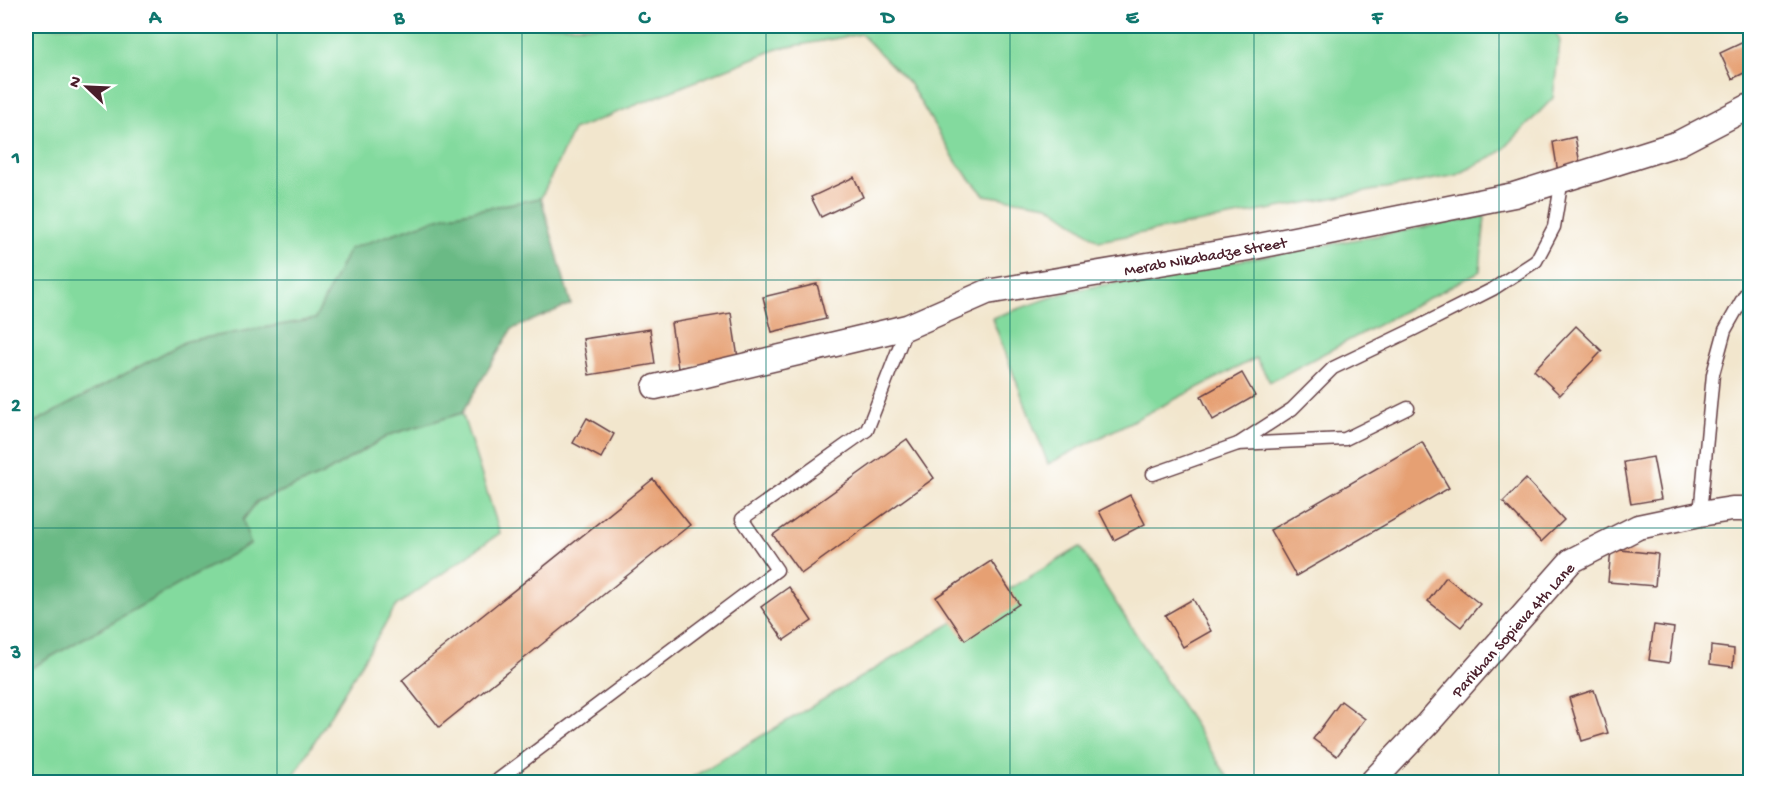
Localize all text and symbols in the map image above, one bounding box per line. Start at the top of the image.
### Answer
text: A [148,8,163,31]
text: B [393,8,405,31]
text: C [638,8,652,31]
text: D [879,8,895,31]
text: E [1126,8,1140,31]
text: F [1371,8,1384,31]
text: G [1615,8,1629,31]
north arrow [57,57,117,117]
text: N [66,73,87,91]
text: 1 [11,148,20,171]
street label: Merab Nikabadze Street [1123,235,1290,282]
text: 2 [11,396,21,419]
street label: Parikhan Sopieva 4th Lane [1448,559,1581,703]
text: 3 [10,643,21,666]

